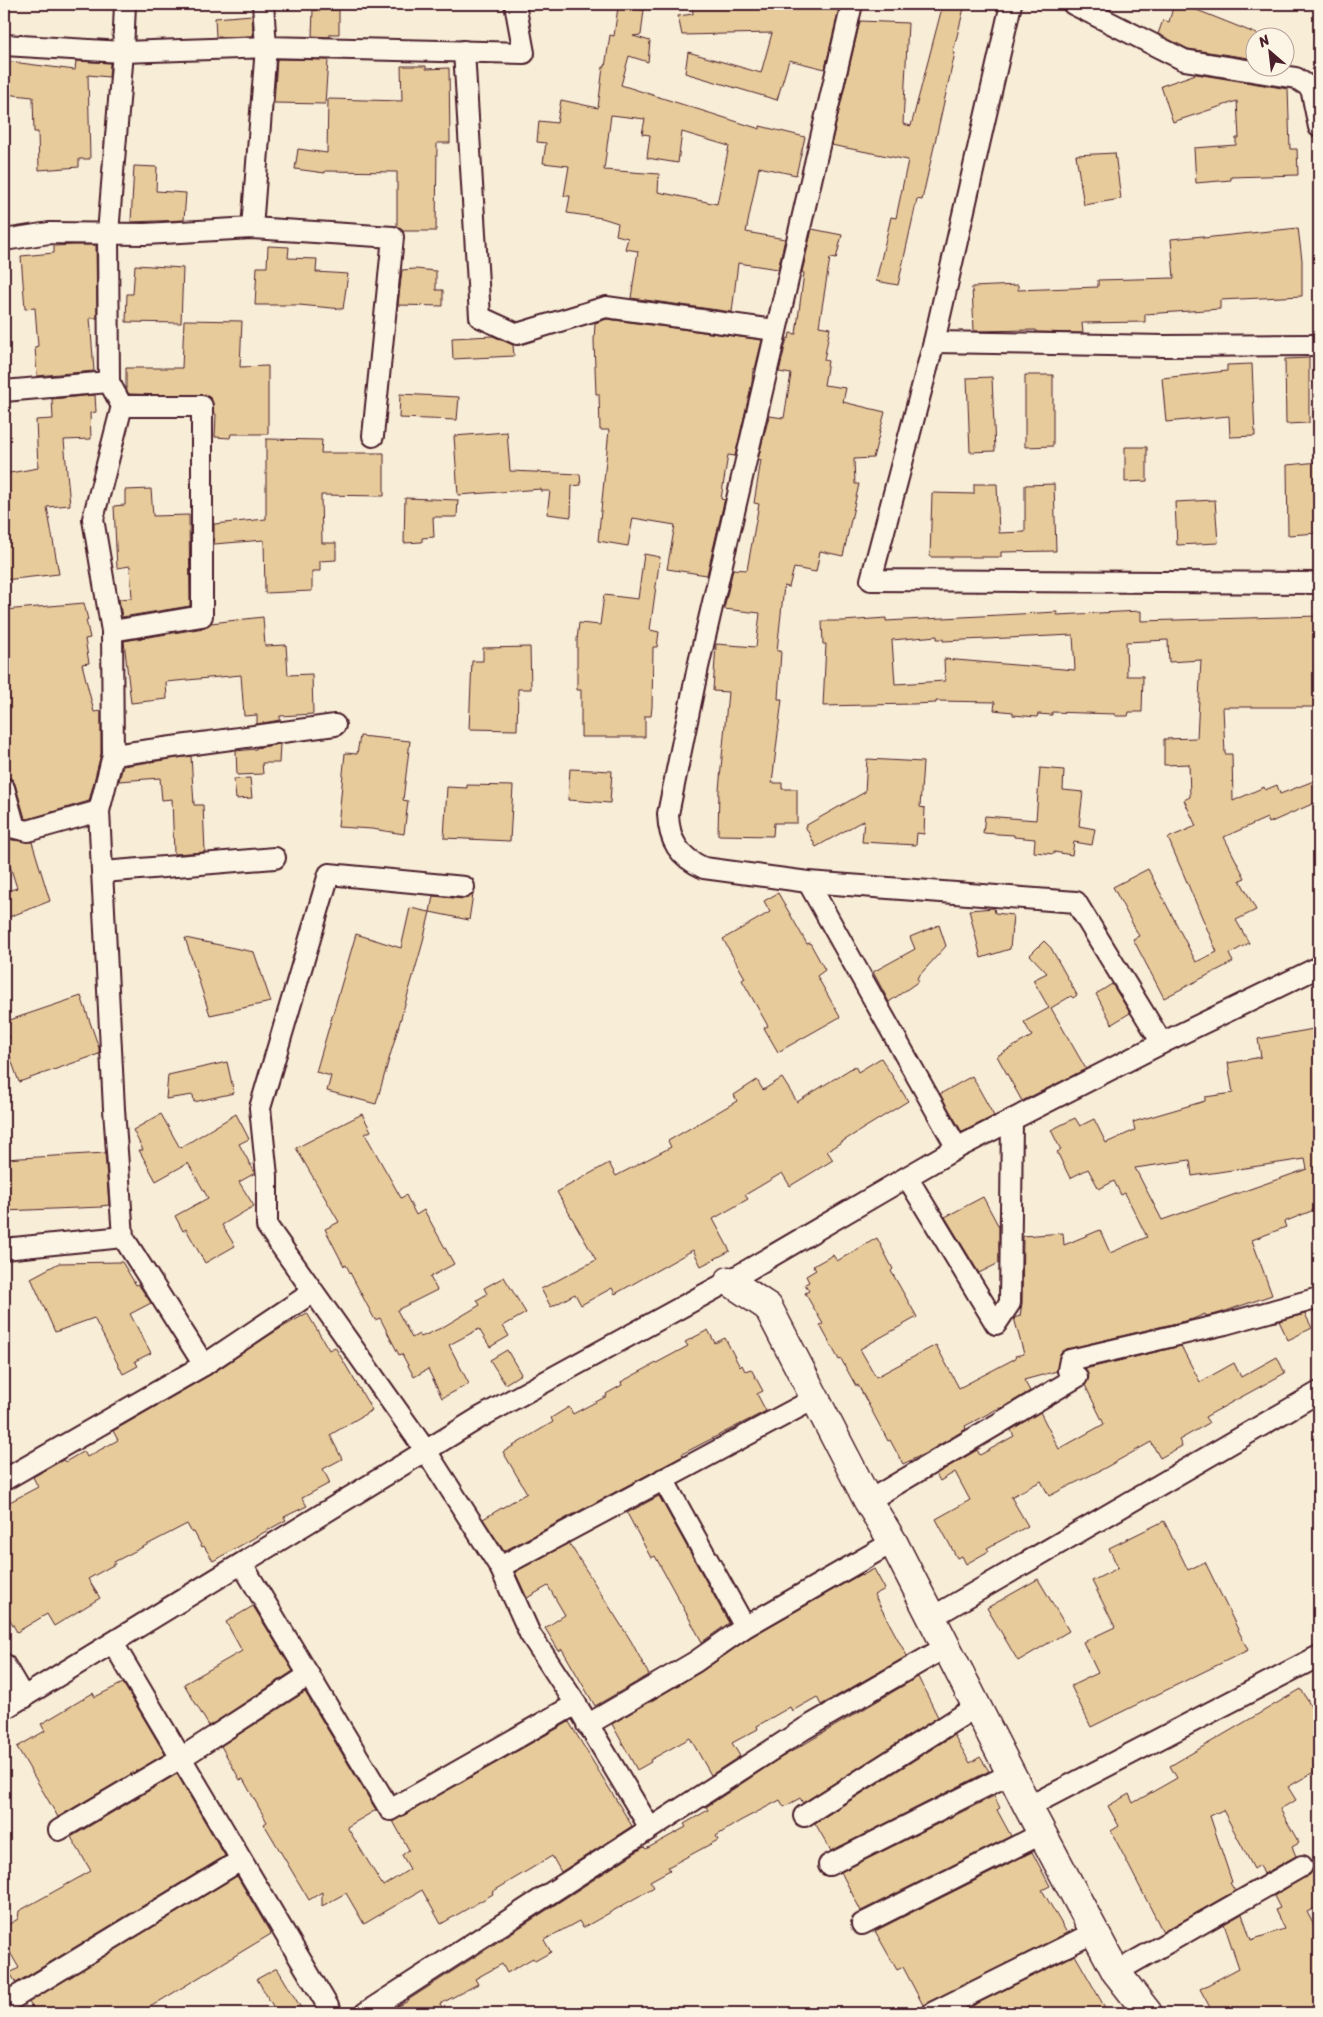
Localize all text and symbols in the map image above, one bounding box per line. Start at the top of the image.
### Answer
north arrow [1246,28,1296,78]
text: N [1253,28,1275,55]

